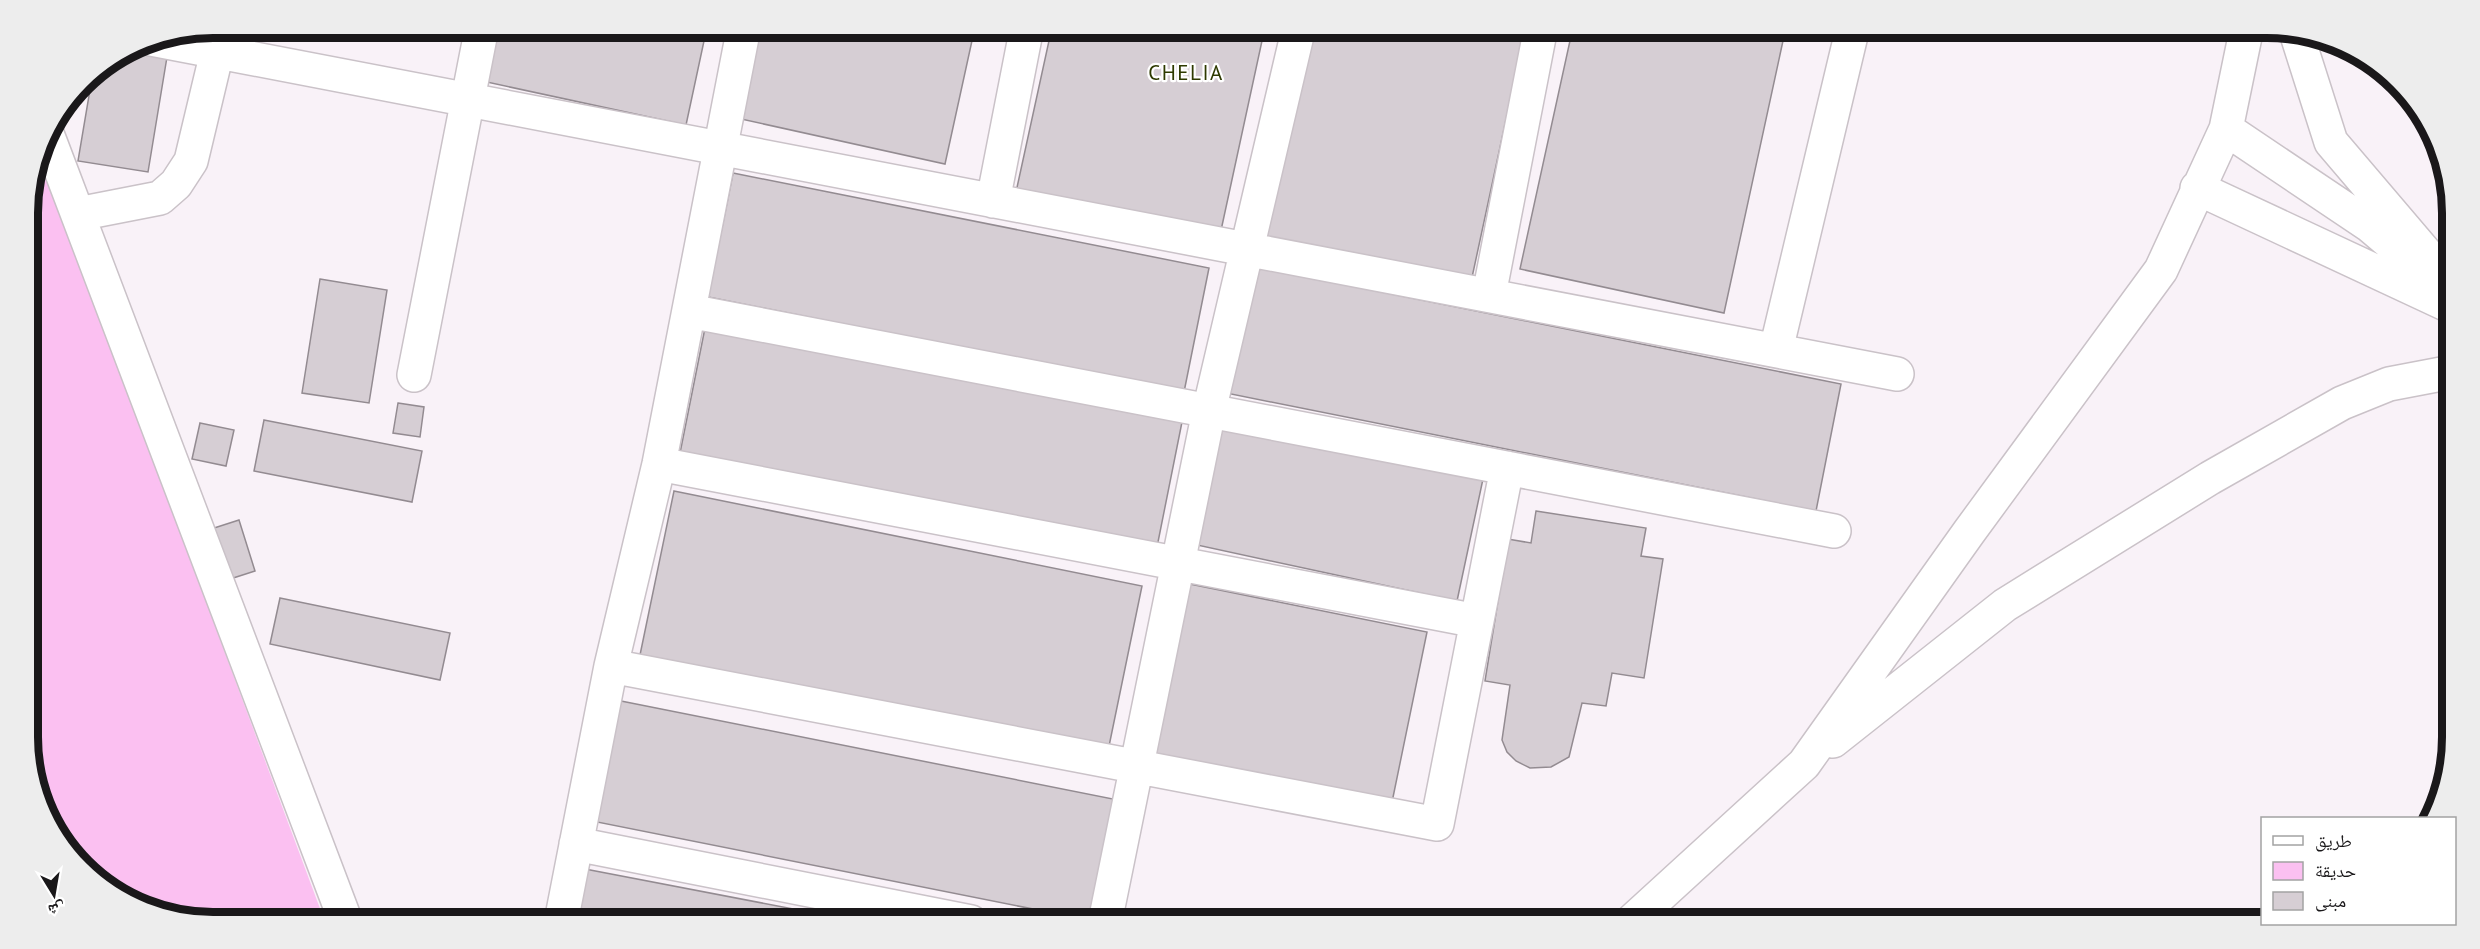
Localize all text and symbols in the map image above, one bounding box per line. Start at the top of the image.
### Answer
district label: CHELIA [1148,59,1224,86]
legend [2261,817,2456,925]
text: طريق [2315,829,2352,852]
text: حديقة [2315,859,2356,882]
north arrow [24,865,84,925]
text: مبنى [2315,889,2346,912]
text: ش [47,898,67,921]

